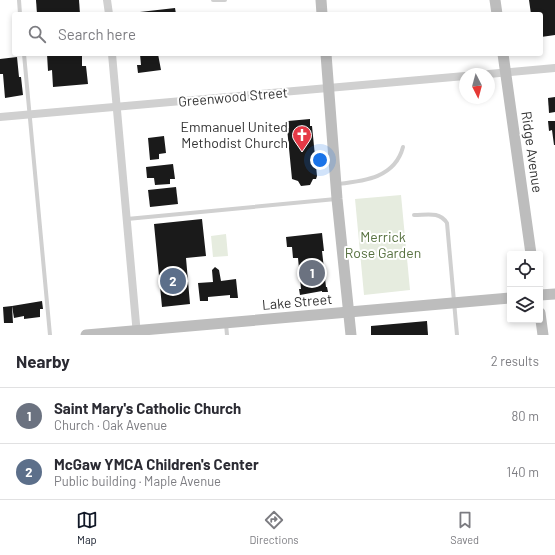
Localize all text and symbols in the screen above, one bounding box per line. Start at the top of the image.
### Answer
search box [12,12,543,56]
icon: search [26,23,48,45]
text: Search here [58,25,136,43]
north arrow [459,68,495,104]
street label: Greenwood Street [178,83,288,110]
street label: Ridge Avenue [518,110,547,194]
place label: Emmanuel United Methodist Church [181,118,288,151]
church icon: Emmanuel United Methodist Church [291,124,313,152]
your location [310,150,330,170]
park label: Merrick Rose Garden [345,228,421,261]
map controls [507,251,543,323]
button: locate [507,251,543,287]
pin: 1 [299,258,325,288]
pin: 2 [160,266,186,296]
button: layers [507,287,543,323]
street label: Lake Street [261,290,333,313]
text: Nearby [16,351,70,371]
text: 2 results [491,353,539,369]
text: Saint Mary's Catholic Church [54,399,241,417]
text: 1 [27,408,31,424]
text: 80 m [512,408,539,424]
text: Church · Oak Avenue [54,417,167,433]
text: McGaw YMCA Children's Center [54,455,259,473]
text: 2 [25,464,33,480]
text: 140 m [507,464,539,480]
text: Public building · Maple Avenue [54,473,221,489]
tab: Map [76,509,98,546]
tab: Directions [249,509,299,546]
tab: Saved [450,509,479,546]

